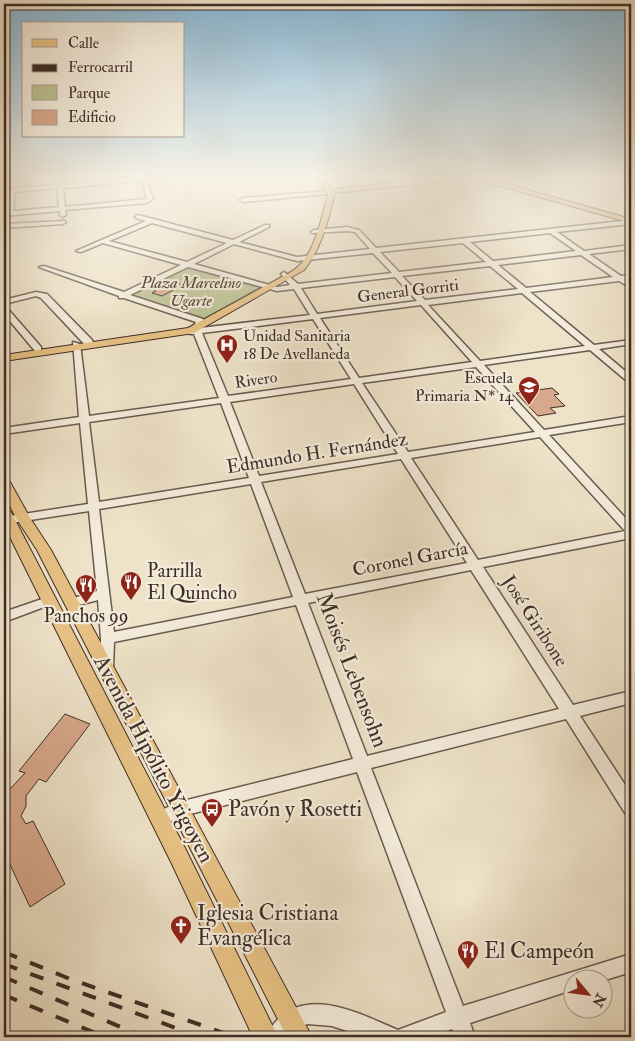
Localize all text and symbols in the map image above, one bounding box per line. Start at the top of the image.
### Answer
legend [22,22,185,138]
text: Calle [68,34,99,53]
text: Ferrocarril [68,58,133,77]
text: Parque [68,84,110,103]
text: Edificio [68,108,116,127]
park label: Plaza Marcelino Ugarte [140,273,242,311]
street label: General Gorriti [356,275,460,307]
place label: Unidad Sanitaria 18 De Avellaneda [243,326,351,364]
hospital icon: Unidad Sanitaria 18 De Avellaneda [215,333,239,364]
street label: Rivero [233,367,279,393]
place label: Escuela Primaria N* 14 [415,368,514,406]
school or university icon: Escuela Primaria N* 14 [517,375,541,406]
street label: Edmundo H. Fernández [225,427,409,479]
street label: Coronel García [350,536,470,582]
place label: Parrilla El Quincho [147,559,237,605]
restaurant icon: Parrilla El Quincho [119,570,143,601]
street label: José Giribone [496,570,573,671]
restaurant icon: Panchos 99 [74,573,98,604]
street label: Moisés Lebensohn [310,589,394,751]
place label: Panchos 99 [44,604,128,628]
street label: Avenida Hipólito Yrigoyen [86,649,221,868]
place label: Pavón y Rosetti [228,795,362,823]
bus stop icon: Pavón y Rosetti [200,797,224,828]
place label: Iglesia Cristiana Evangélica [197,899,339,952]
church icon: Iglesia Cristiana Evangélica [169,914,193,945]
place label: El Campeón [484,937,594,966]
restaurant icon: El Campeón [456,939,480,970]
north arrow [562,968,612,1018]
text: N [588,990,610,1010]

